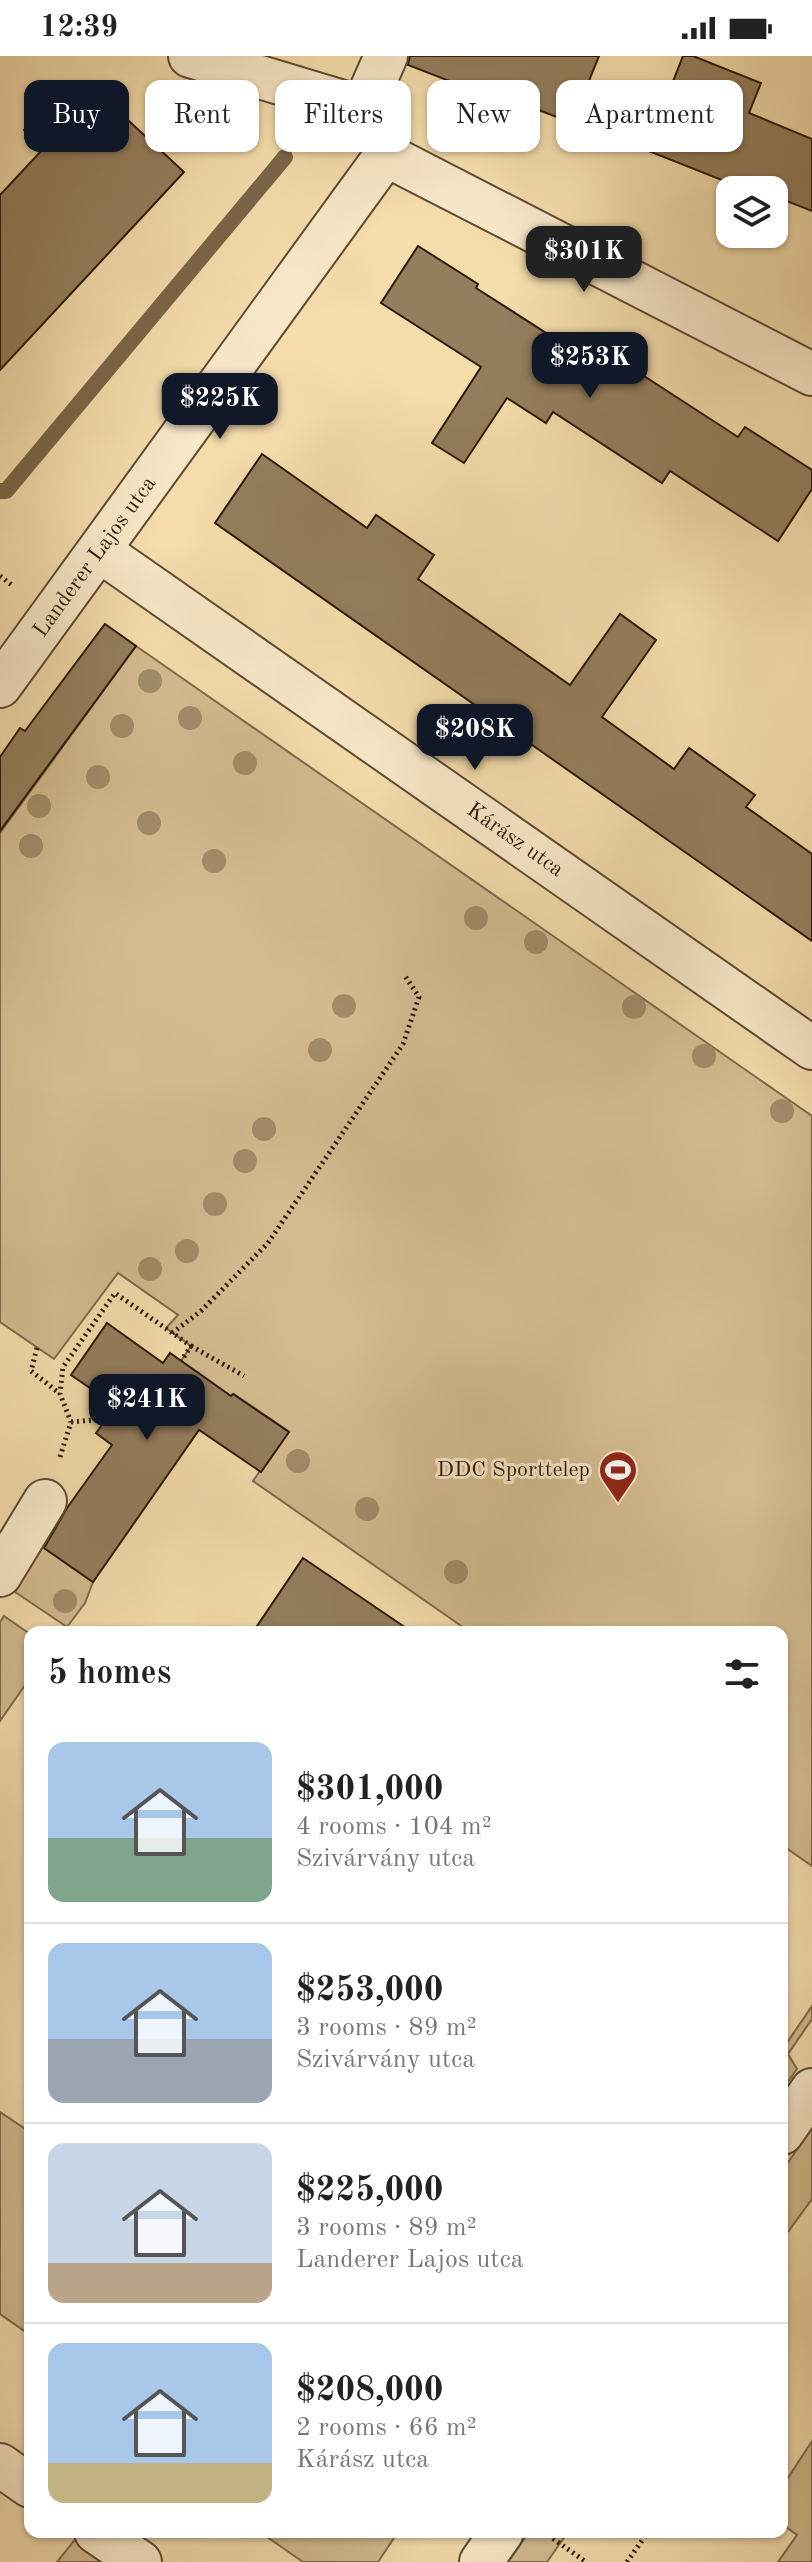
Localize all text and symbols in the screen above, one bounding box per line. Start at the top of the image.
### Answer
text: 12:39 [40,13,118,43]
chip: Buy [24,80,129,152]
chip: Rent [145,80,259,152]
chip: Filters [275,80,411,152]
chip: New [427,80,540,152]
chip: Apartment [556,80,743,152]
map controls [716,176,788,248]
button: layers [716,176,788,248]
pin: $301K [528,226,640,294]
text: $301K [544,239,624,265]
pin: $253K [534,332,646,400]
text: $253K [550,345,630,371]
pin: $225K [164,373,276,441]
text: $225K [180,386,260,412]
street label: Landerer Lajos utca [29,473,161,641]
pin: $208K [419,704,531,772]
text: $208K [435,717,515,743]
street label: Kárász utca [463,799,568,881]
pin: $241K [91,1374,203,1442]
text: $241K [107,1387,187,1413]
sports icon: DDC Sporttelep [597,1449,639,1504]
place label: DDC Sporttelep [437,1459,590,1481]
icon: filters [720,1652,764,1696]
text: 5 homes [48,1657,171,1691]
text: $301,000 [296,1773,444,1807]
icon: home [112,1774,208,1870]
text: 4 rooms · 104 m² [296,1814,492,1840]
text: Szivárvány utca [296,1846,475,1872]
text: $253,000 [296,1974,444,2008]
icon: home [112,1975,208,2071]
text: 3 rooms · 89 m² [296,2015,477,2041]
text: Szivárvány utca [296,2047,475,2073]
text: $225,000 [296,2174,444,2208]
icon: home [112,2175,208,2271]
text: 3 rooms · 89 m² [296,2215,477,2241]
text: Landerer Lajos utca [296,2247,524,2273]
text: $208,000 [296,2374,444,2408]
icon: home [112,2375,208,2471]
text: 2 rooms · 66 m² [296,2415,477,2441]
text: Kárász utca [296,2447,429,2473]

